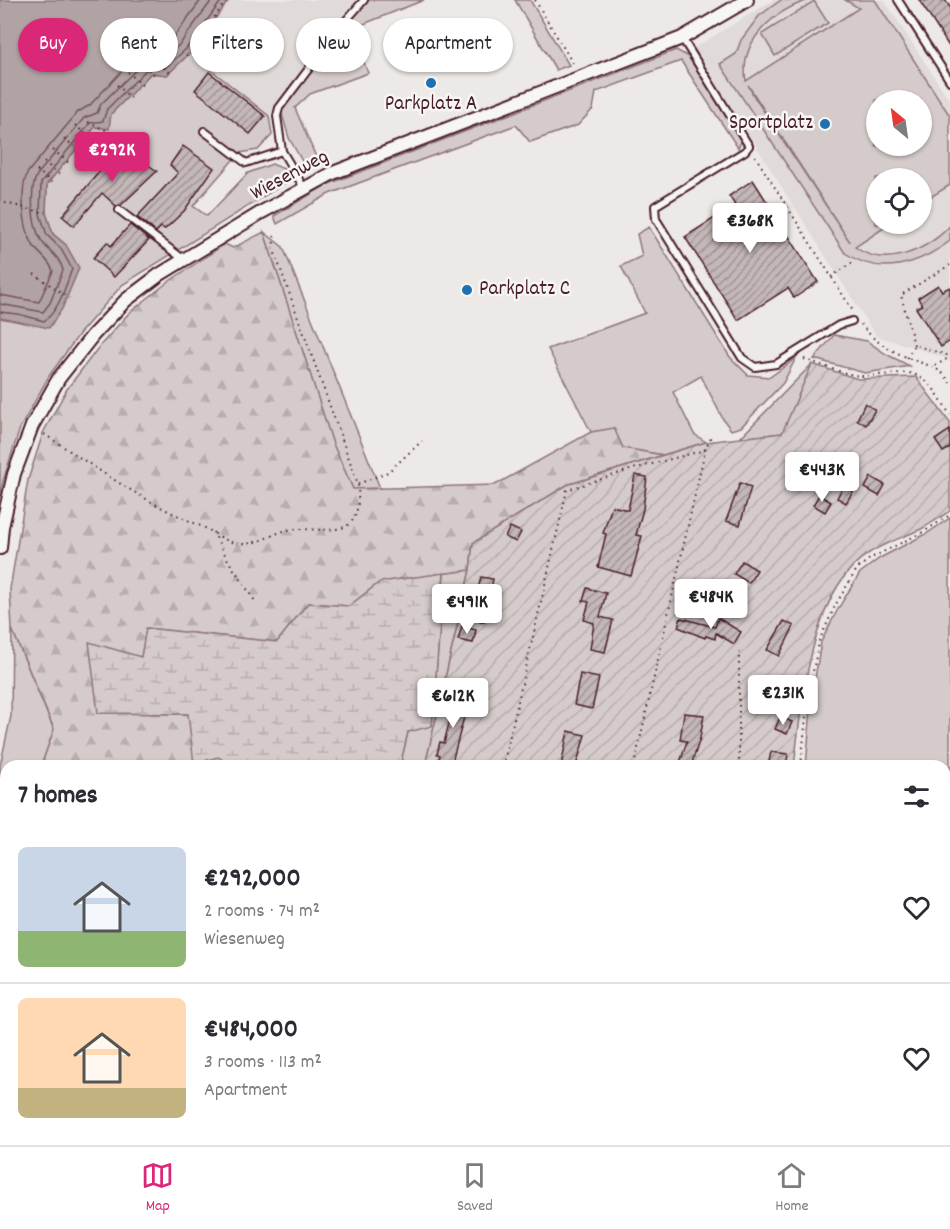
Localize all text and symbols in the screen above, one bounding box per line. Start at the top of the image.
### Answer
chip: Buy [18,18,88,72]
chip: Rent [100,18,178,72]
chip: Filters [190,18,284,72]
chip: New [296,18,371,72]
chip: Apartment [383,18,513,72]
marker: Parkplatz A [424,76,438,90]
place label: Parkplatz A [385,90,477,120]
north arrow [866,90,932,156]
map controls [866,90,932,234]
place label: Sportplatz [729,109,813,139]
marker: Sportplatz [818,117,832,131]
pin: €292K [70,132,154,183]
text: €292K [88,137,136,165]
street label: Wiesenweg [245,143,335,209]
button: locate [866,168,932,234]
pin: €368K [708,203,792,254]
text: €368K [726,208,774,236]
place label: Parkplatz C [479,275,570,305]
marker: Parkplatz C [460,283,474,297]
pin: €443K [780,452,864,503]
text: €443K [799,457,845,485]
pin: €484K [669,579,753,630]
pin: €491K [425,584,509,635]
text: €484K [688,584,734,612]
text: €491K [446,589,488,617]
pin: €231K [741,675,825,726]
pin: €612K [411,678,495,729]
text: €231K [762,680,804,708]
text: €612K [431,683,475,711]
text: 7 homes [18,778,98,815]
icon: filters [900,780,933,813]
text: €292,000 [204,861,301,898]
icon: home [66,871,138,943]
icon: heart [900,891,933,924]
text: 2 rooms · 74 m² [204,898,320,926]
text: Wiesenweg [204,926,285,954]
text: €484,000 [204,1012,298,1049]
icon: home [66,1022,138,1094]
icon: heart [900,1042,933,1075]
text: 3 rooms · 113 m² [204,1049,322,1077]
text: Apartment [204,1077,287,1105]
tab: Map [141,1159,174,1218]
tab: Saved [457,1159,493,1218]
tab: Home [775,1159,809,1218]

